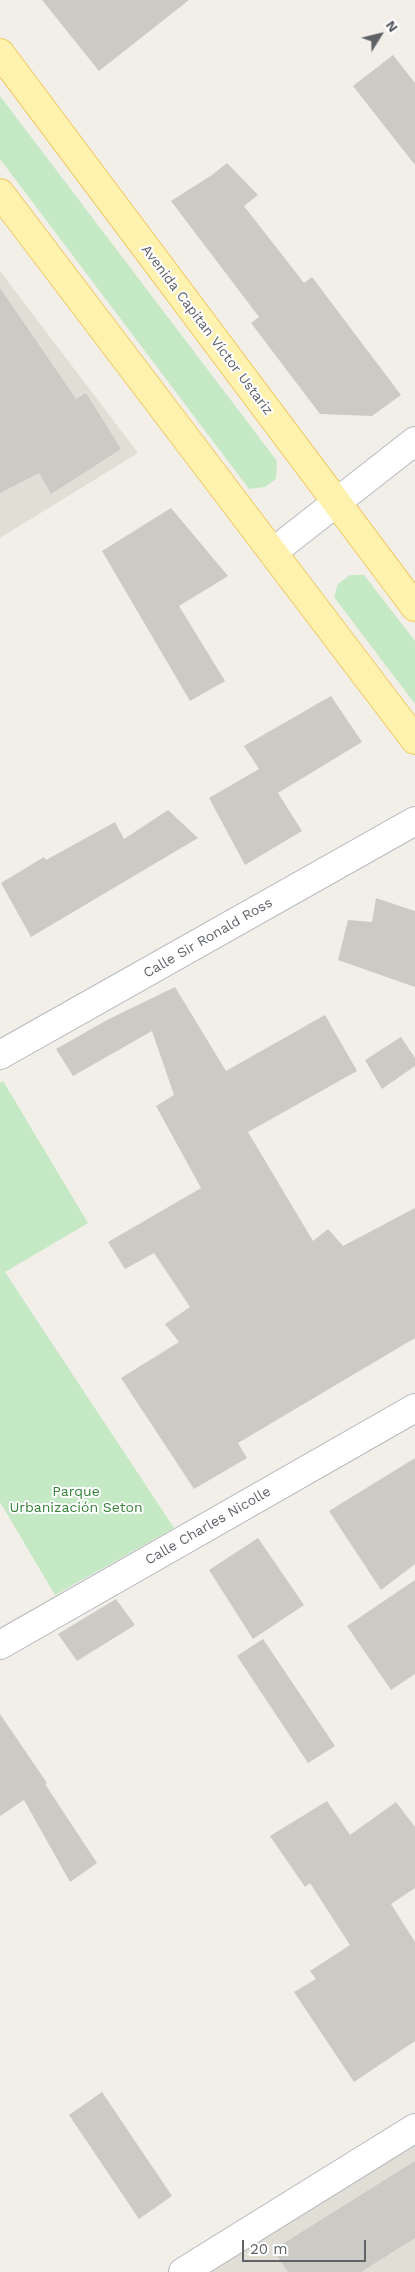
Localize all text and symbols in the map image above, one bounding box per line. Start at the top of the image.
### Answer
north arrow [355,10,405,60]
text: N [383,17,402,35]
street label: Avenida Capitan Víctor Ustariz [138,242,276,418]
street label: Calle Sir Ronald Ross [140,894,276,982]
street label: Calle Charles Nicolle [142,1483,274,1569]
park label: Parque Urbanización Seton [9,1484,143,1516]
scale bar [245,2230,369,2262]
text: 20 m [250,2240,288,2258]

